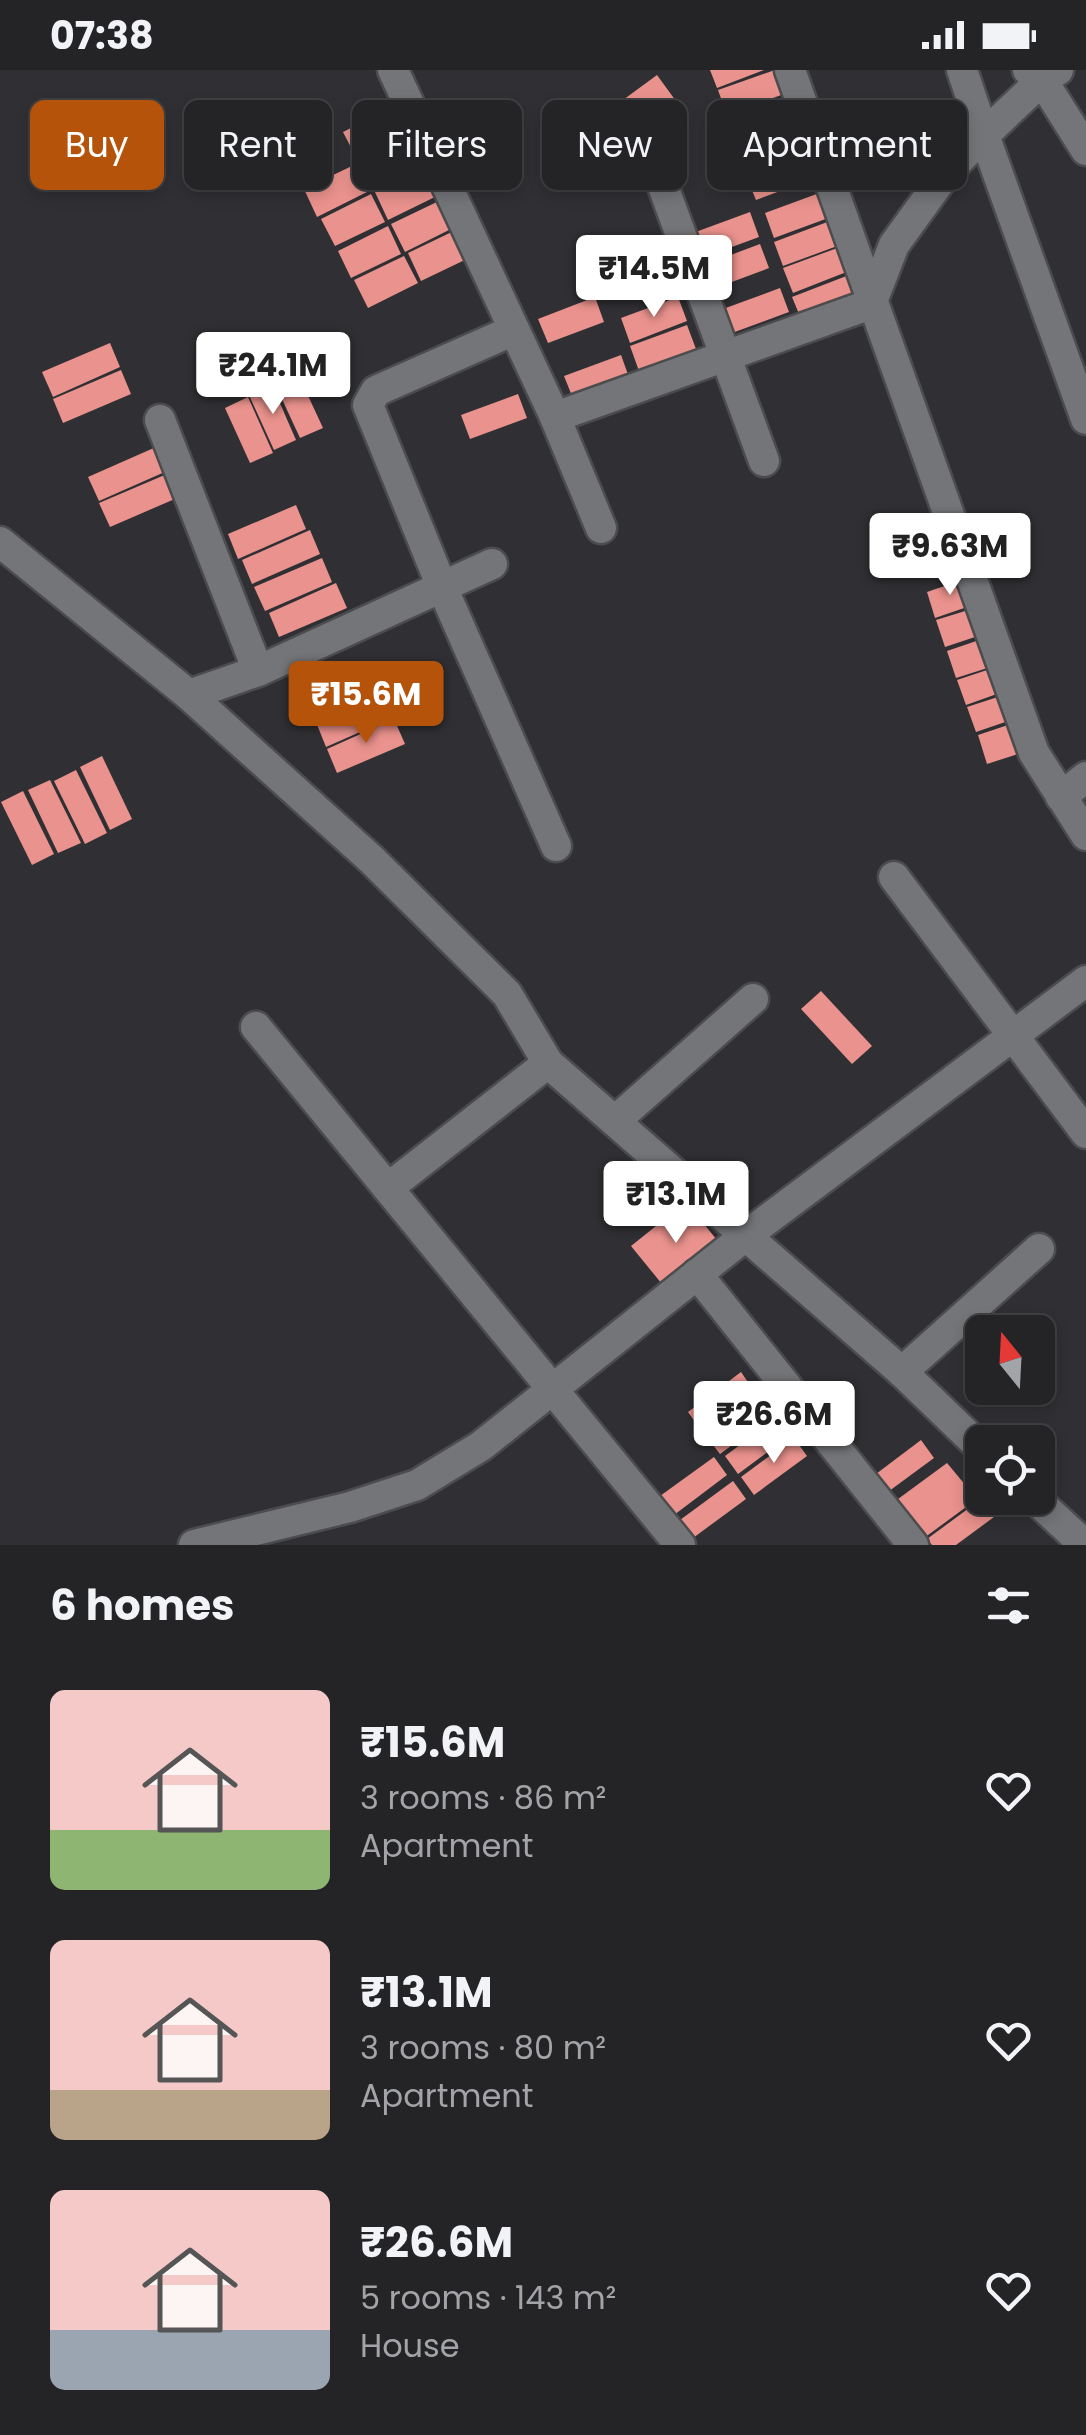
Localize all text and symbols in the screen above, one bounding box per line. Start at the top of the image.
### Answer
text: 07:38 [50,9,154,62]
chip: Buy [30,100,164,190]
chip: Rent [184,100,332,190]
chip: Filters [352,100,522,190]
chip: New [542,100,687,190]
chip: Apartment [707,100,967,190]
pin: ₹14.5M [573,235,735,320]
text: ₹14.5M [598,245,710,290]
pin: ₹24.1M [192,332,354,417]
text: ₹24.1M [218,342,328,387]
pin: ₹9.63M [869,513,1031,598]
text: ₹9.63M [892,523,1008,568]
pin: ₹15.6M [285,661,447,746]
text: ₹15.6M [311,671,421,716]
pin: ₹13.1M [595,1161,757,1246]
text: ₹13.1M [626,1171,726,1216]
north arrow [965,1315,1055,1405]
map controls [965,1315,1055,1515]
pin: ₹26.6M [693,1381,855,1466]
text: ₹26.6M [716,1391,832,1436]
button: locate [965,1425,1055,1515]
text: 6 homes [50,1576,235,1635]
icon: filters [981,1578,1036,1633]
text: ₹15.6M [360,1713,505,1772]
icon: home [130,1730,250,1850]
icon: heart [981,1763,1036,1818]
text: 3 rooms · 86 m² [360,1775,606,1820]
text: Apartment [360,1823,533,1868]
text: ₹13.1M [360,1963,493,2022]
icon: home [130,1980,250,2100]
icon: heart [981,2013,1036,2068]
text: 3 rooms · 80 m² [360,2025,606,2070]
text: Apartment [360,2073,533,2118]
text: ₹26.6M [360,2213,513,2272]
icon: home [130,2230,250,2350]
icon: heart [981,2263,1036,2318]
text: 5 rooms · 143 m² [360,2275,616,2320]
text: House [360,2323,460,2368]

